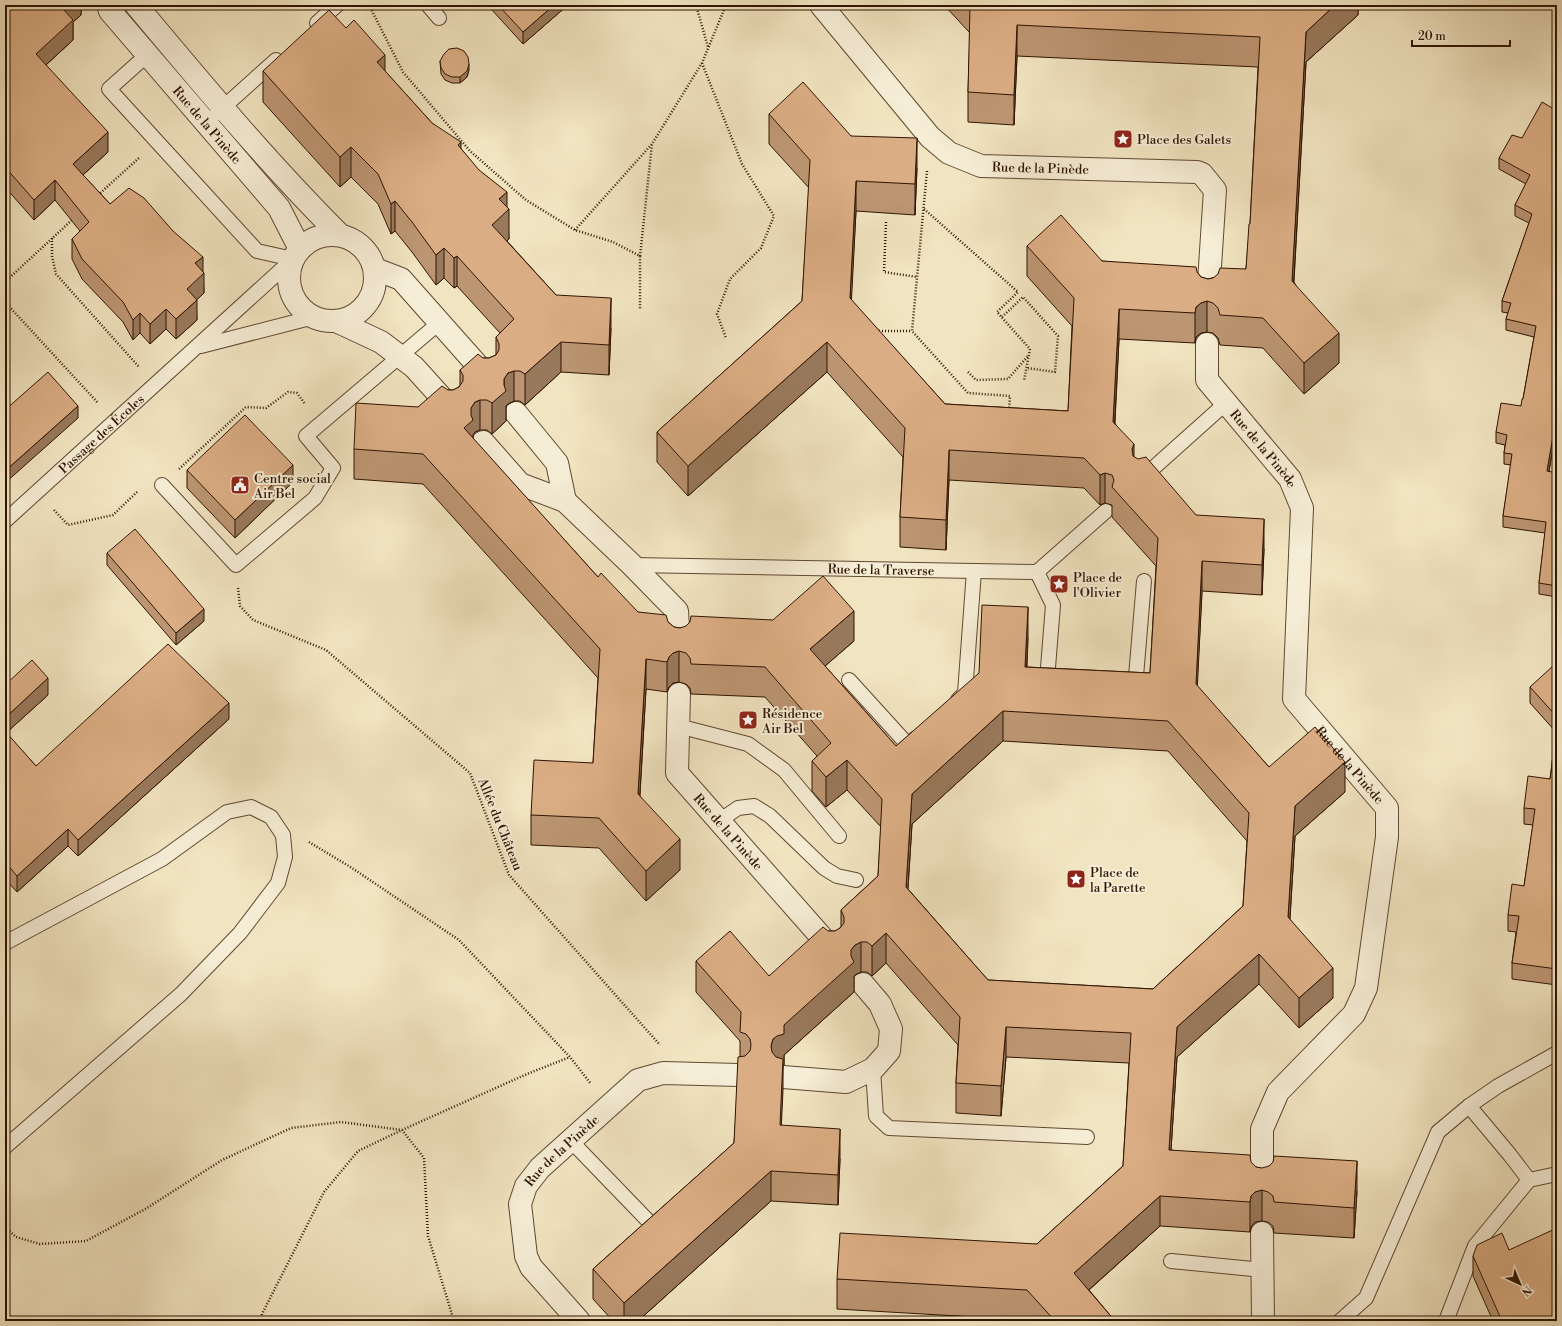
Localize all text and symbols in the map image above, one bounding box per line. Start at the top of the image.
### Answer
scale bar [1412,22,1510,48]
text: 20 m [1418,29,1446,44]
street label: Rue de la Pinède [169,83,245,168]
place icon: Place des Galets [1112,128,1134,150]
place label: Place des Galets [1137,132,1232,148]
street label: Rue de la Pinède [992,159,1089,178]
street label: Passage des Écoles [56,391,148,477]
street label: Rue de la Pinède [1226,407,1300,490]
place label: Centre social Air Bel [253,471,331,502]
public building icon: Centre social Air Bel [229,474,251,496]
street label: Rue de la Traverse [827,561,935,579]
place label: Place de l'Olivier [1073,570,1123,601]
place icon: Place de l'Olivier [1048,573,1070,595]
place label: Résidence Air Bel [761,706,823,737]
place icon: Résidence Air Bel [737,709,759,731]
street label: Rue de la Pinède [1312,723,1387,808]
street label: Allée du Château [474,775,526,873]
street label: Rue de la Pinède [690,791,766,874]
place label: Place de la Parette [1090,865,1146,896]
place icon: Place de la Parette [1065,868,1087,890]
street label: Rue de la Pinède [522,1112,603,1190]
north arrow [1500,1264,1540,1304]
text: N [1518,1282,1534,1299]

